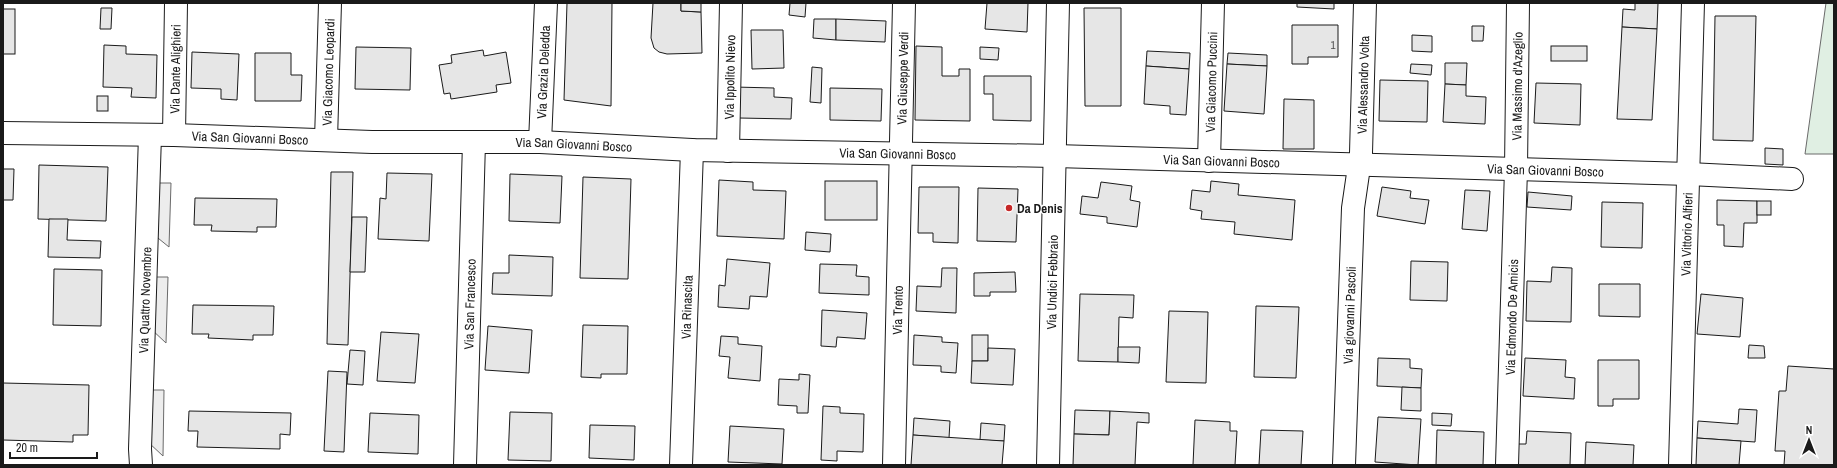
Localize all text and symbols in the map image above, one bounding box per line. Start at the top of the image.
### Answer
street label: Via Giacomo Leopardi [318,18,338,126]
street label: Via Dante Alighieri [166,24,184,114]
street label: Via Grazia Deledda [533,25,554,119]
street label: Via Giuseppe Verdi [893,31,912,125]
street label: Via Giacomo Puccini [1201,31,1221,133]
street label: Via Massimo d'Azeglio [1508,32,1526,141]
street label: Via Ippolito Nievo [720,34,739,120]
street label: Via Alessandro Volta [1353,35,1373,134]
house number: 1 [1330,38,1336,52]
street label: Via San Giovanni Bosco [191,127,309,148]
street label: Via San Giovanni Bosco [515,134,633,155]
street label: Via San Giovanni Bosco [839,144,956,163]
street label: Via San Giovanni Bosco [1163,151,1280,171]
street label: Via San Giovanni Bosco [1487,160,1604,180]
street label: Via Vittorio Alfieri [1677,192,1696,276]
place label: Da Denis [1017,200,1063,217]
marker: Da Denis [1004,203,1014,213]
street label: Via Undici Febbraio [1042,234,1061,330]
street label: Via Quattro Novembre [135,246,155,354]
street label: Via San Francesco [460,258,479,350]
street label: Via Edmondo De Amicis [1501,259,1522,375]
street label: Via giovanni Pascoli [1339,266,1359,364]
street label: Via Rinascita [677,275,696,339]
street label: Via Trento [888,285,906,335]
north arrow [1789,420,1829,460]
text: N [1806,423,1812,437]
scale bar [10,434,97,460]
text: 20 m [16,440,38,456]

